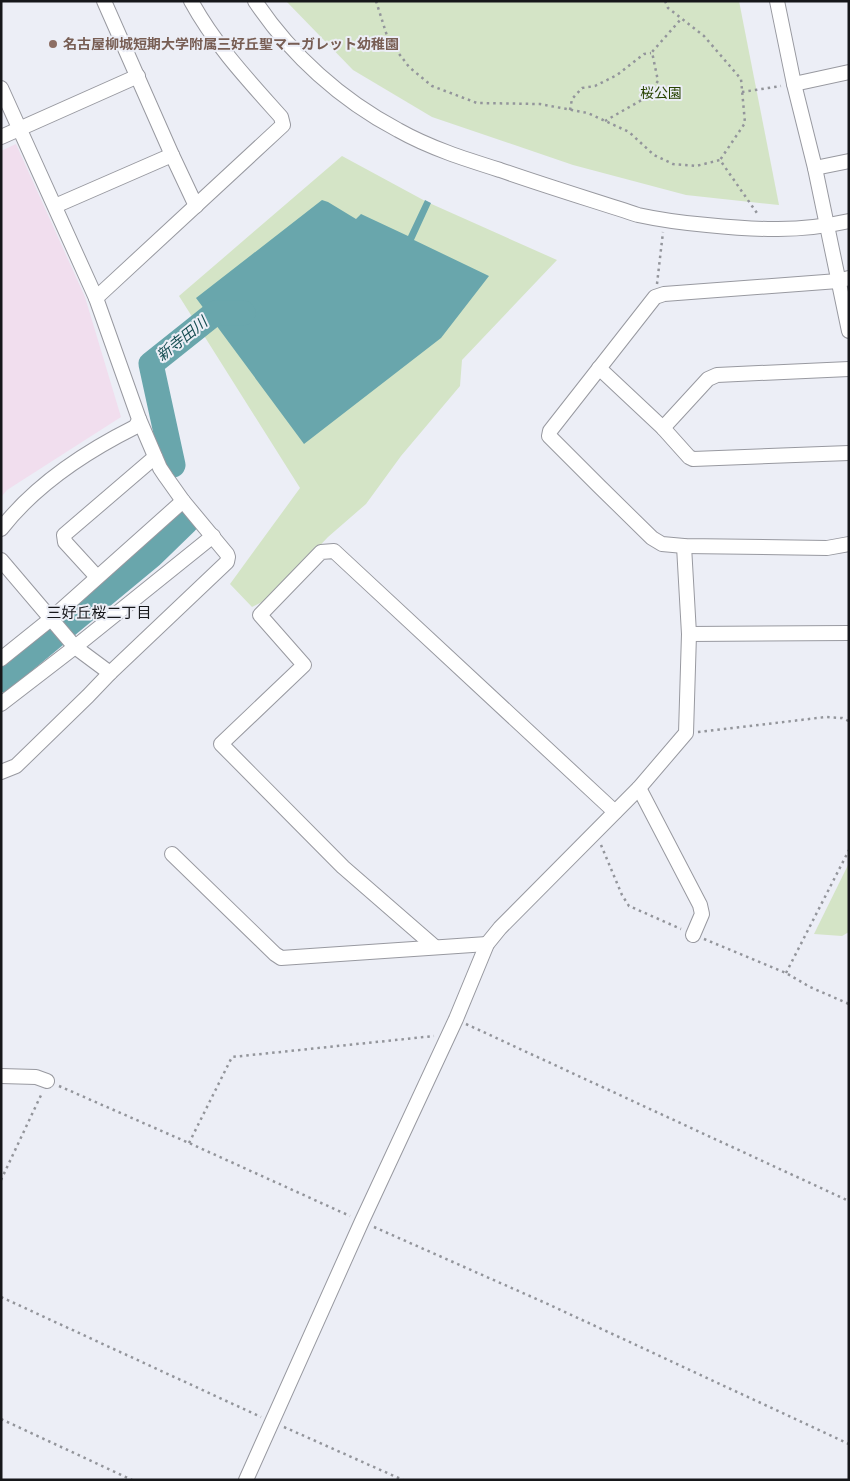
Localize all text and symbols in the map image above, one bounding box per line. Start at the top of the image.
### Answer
place label: 名古屋柳城短期大学附属三好丘聖マーガレット幼稚園 [63,36,399,52]
marker: 名古屋柳城短期大学附属三好丘聖マーガレット幼稚園 [47,38,59,50]
park label: 桜公園 [640,86,682,101]
water label: 新寺田川 [154,313,212,364]
district label: 三好丘桜二丁目 [46,605,152,621]

